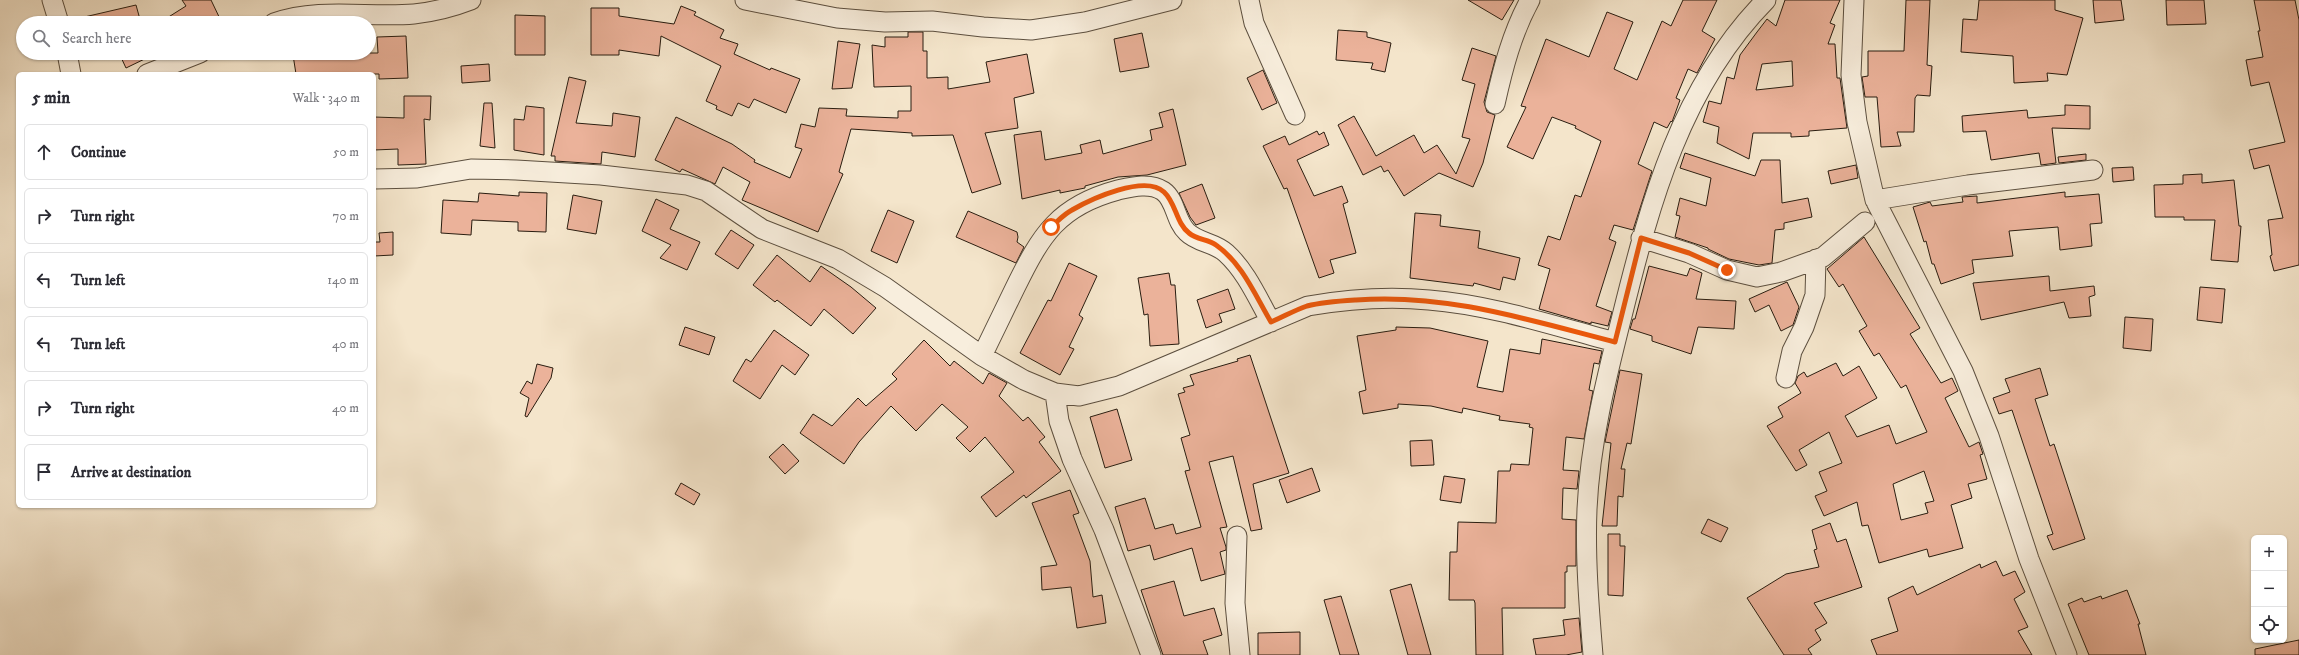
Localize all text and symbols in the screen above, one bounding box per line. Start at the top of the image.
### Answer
search box [16,16,376,60]
icon: search [30,27,52,49]
text: Search here [62,29,131,48]
text: 5 min [32,87,70,109]
text: Walk · 340 m [292,90,360,106]
icon: ahead [33,141,55,163]
text: Continue [71,143,126,162]
text: 50 m [333,144,359,160]
icon: right [33,205,55,227]
text: Turn right [71,207,134,226]
text: 70 m [333,208,359,224]
route start [1042,218,1060,236]
route end [1718,261,1736,279]
icon: left [33,269,55,291]
text: Turn left [71,271,125,290]
text: 140 m [327,272,359,288]
icon: left [33,333,55,355]
text: Turn left [71,335,125,354]
text: 40 m [332,336,359,352]
icon: right [33,397,55,419]
text: Turn right [71,399,134,418]
text: 40 m [332,400,359,416]
icon: arrive [33,461,55,483]
text: Arrive at destination [71,463,191,482]
map controls [2251,535,2287,643]
button: + [2251,535,2287,571]
button: − [2251,571,2287,607]
button: locate [2251,607,2287,643]

